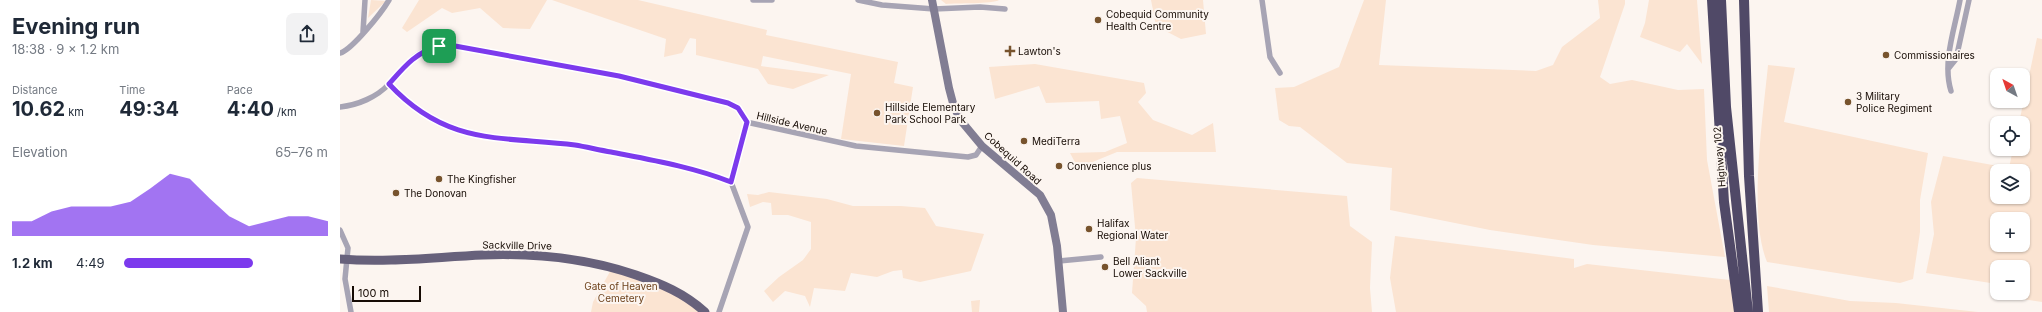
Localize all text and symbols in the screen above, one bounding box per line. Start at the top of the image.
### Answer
place label: Cobequid Community Health Centre [1106,8,1209,32]
text: Evening run [12,13,140,39]
button: share [286,13,328,55]
marker: Cobequid Community Health Centre [1093,15,1103,25]
pin [422,29,456,63]
icon: arrive [428,35,450,57]
text: 18:38 · 9 × 1.2 km [12,41,119,57]
place label: Lawton's [1018,45,1061,57]
marker: Lawton's [1005,46,1015,56]
place label: Commissionaires [1894,49,1975,61]
marker: Commissionaires [1881,50,1891,60]
north arrow [1990,68,2030,108]
map controls [1990,68,2030,300]
text: Distance [12,83,57,97]
text: Time [119,83,145,97]
text: Pace [227,83,253,97]
place label: 3 Military Police Regiment [1856,90,1933,114]
text: 10.62 [12,97,65,121]
text: 49:34 [119,97,179,121]
text: 4:40 [227,97,274,121]
marker: 3 Military Police Regiment [1843,97,1853,107]
place label: Hillside Elementary Park School Park [885,101,976,125]
text: km [65,105,84,119]
text: /km [274,105,297,119]
marker: Hillside Elementary Park School Park [872,108,882,118]
street label: Hillside Avenue [755,109,829,137]
button: locate [1990,116,2030,156]
street label: Highway 102 [1710,126,1728,188]
street label: Cobequid Road [982,129,1044,187]
place label: MediTerra [1032,135,1080,147]
marker: MediTerra [1019,136,1029,146]
text: Elevation [12,144,68,160]
text: 65–76 m [275,144,328,160]
place label: Convenience plus [1067,160,1151,172]
marker: Convenience plus [1054,161,1064,171]
button: layers [1990,164,2030,204]
place label: The Kingfisher [447,173,516,185]
marker: The Kingfisher [434,174,444,184]
place label: The Donovan [404,187,467,199]
marker: The Donovan [391,188,401,198]
button: + [1990,212,2030,252]
place label: Halifax Regional Water [1097,217,1168,241]
marker: Halifax Regional Water [1084,224,1094,234]
street label: Sackville Drive [482,238,552,252]
text: 1.2 km [12,255,53,271]
text: 4:49 [76,255,105,271]
place label: Bell Aliant Lower Sackville [1113,255,1187,279]
button: − [1990,260,2030,300]
marker: Bell Aliant Lower Sackville [1100,262,1110,272]
park label: Gate of Heaven Cemetery [584,280,658,304]
scale bar [352,284,421,303]
text: 100 m [358,286,389,300]

